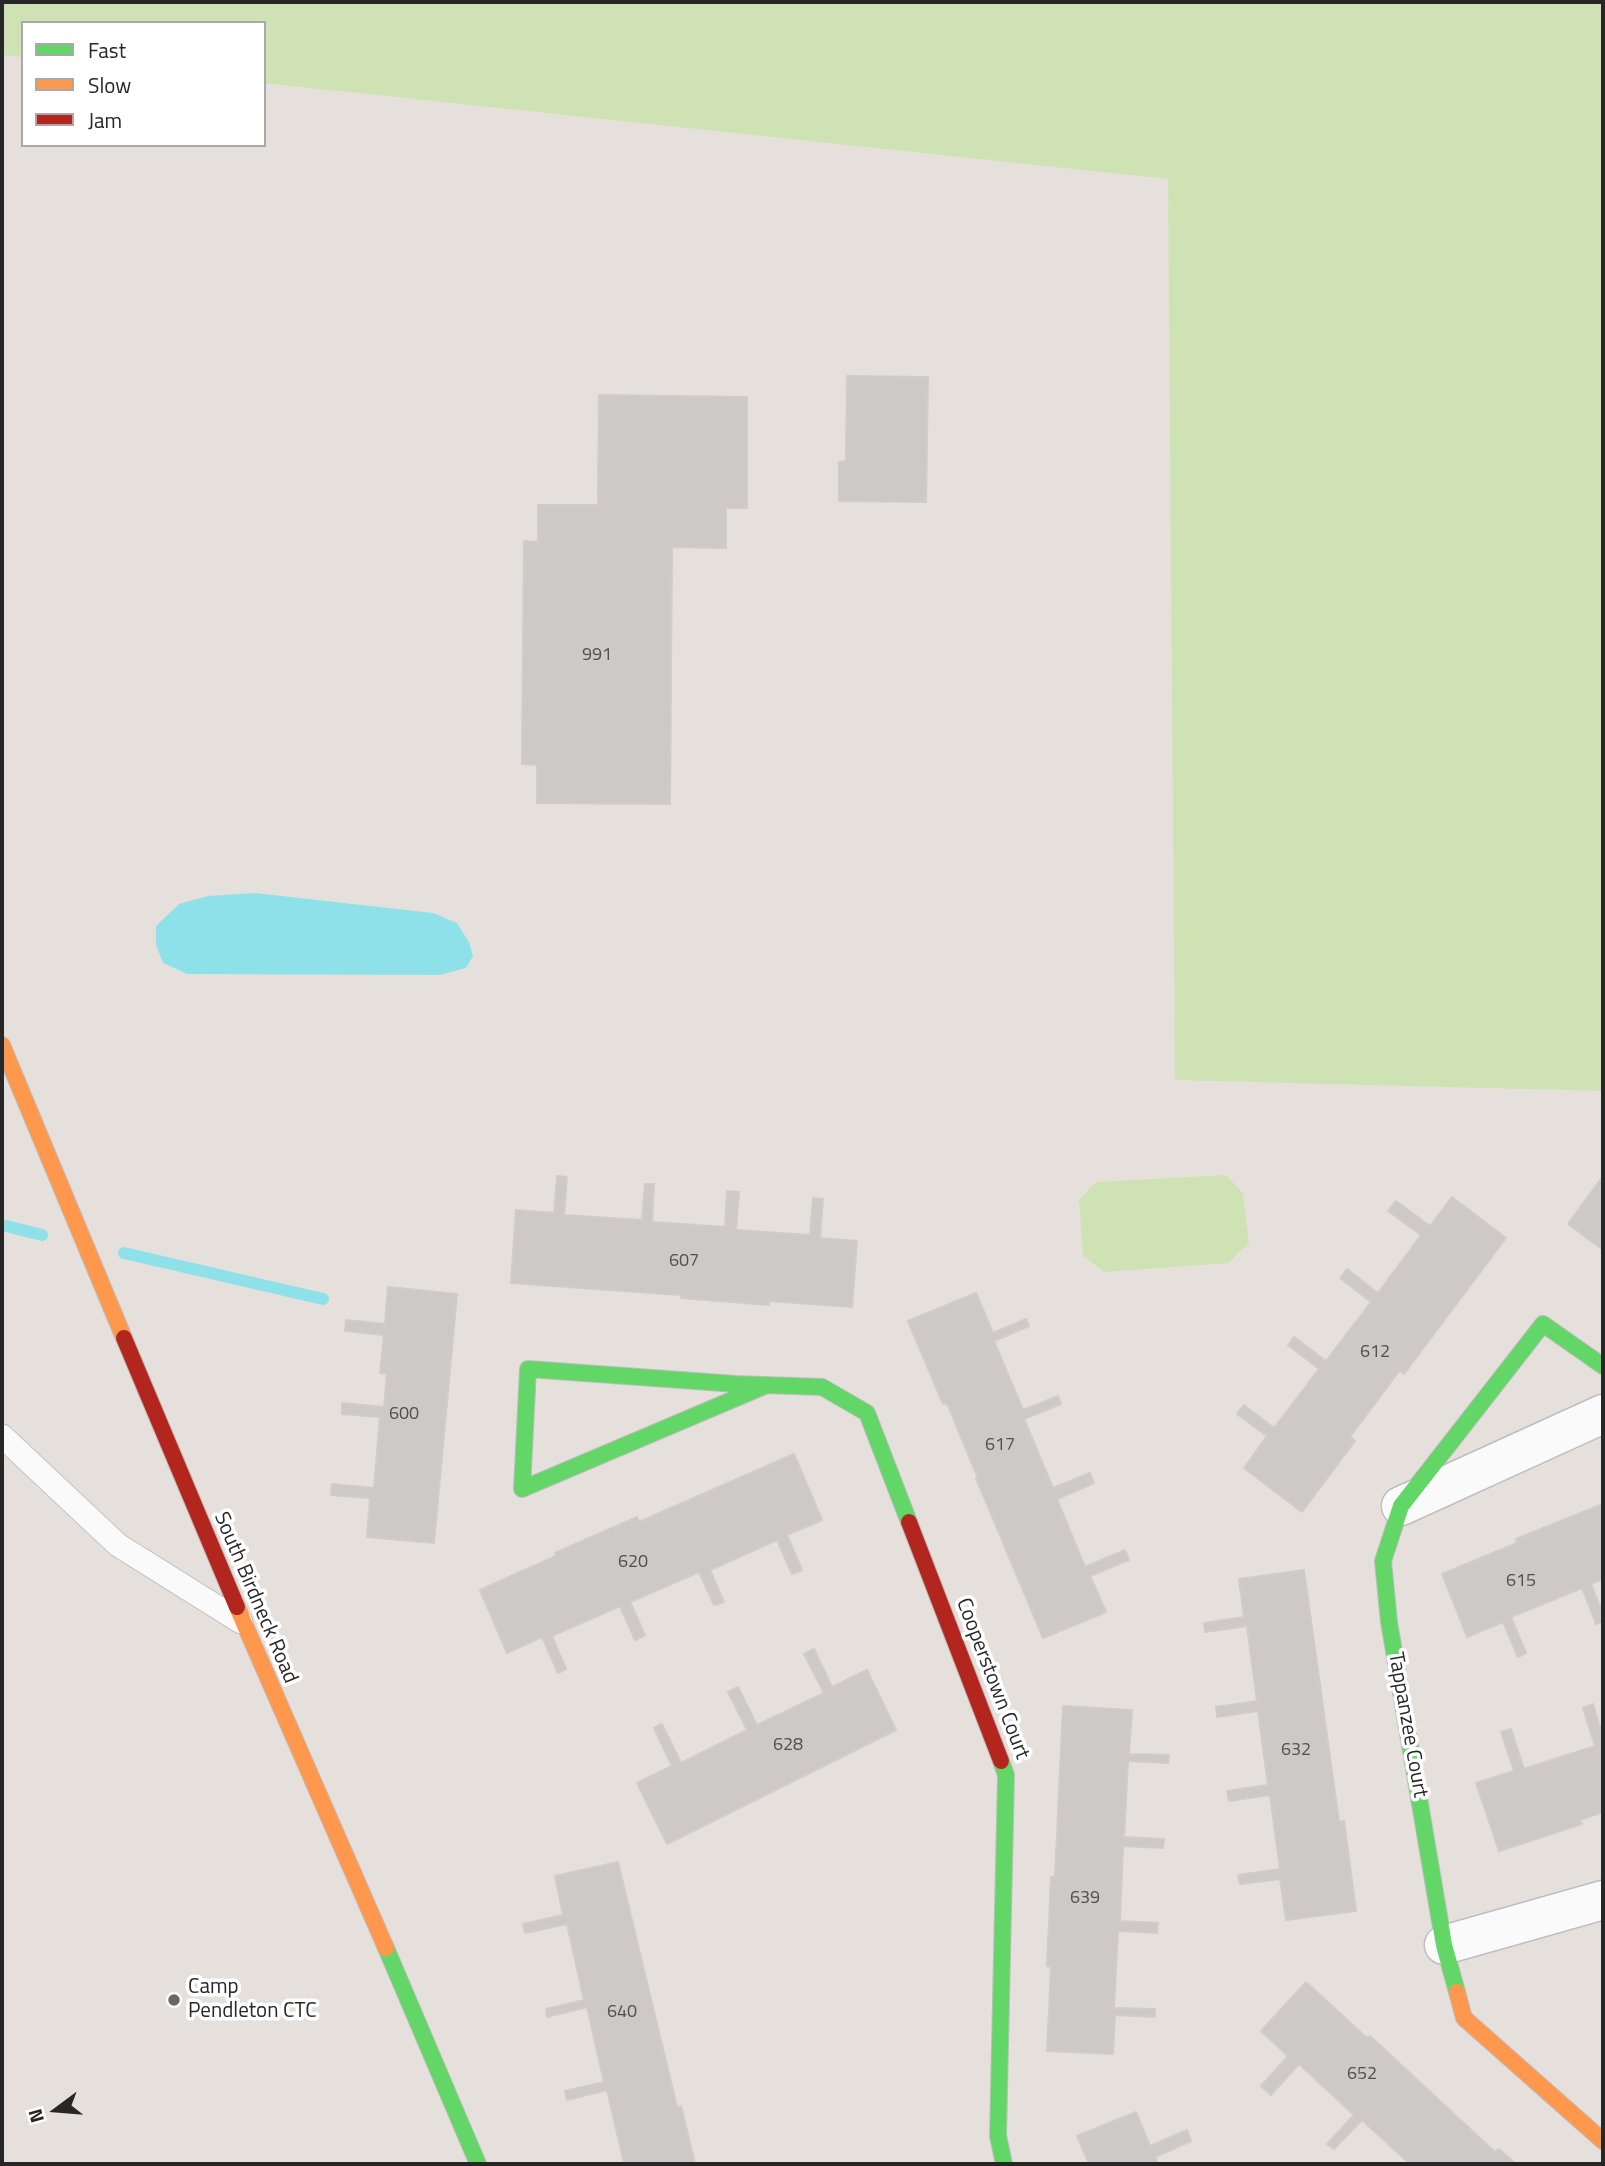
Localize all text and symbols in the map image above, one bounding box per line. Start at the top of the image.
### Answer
legend [21,21,266,147]
text: Fast [88,34,126,66]
text: Slow [88,69,131,101]
text: Jam [88,104,122,136]
house number: 991 [582,645,612,667]
house number: 607 [669,1251,699,1273]
house number: 612 [1360,1342,1390,1364]
house number: 600 [389,1404,419,1426]
house number: 617 [985,1435,1015,1457]
street label: South Birdneck Road [208,1509,302,1687]
house number: 620 [618,1552,648,1574]
house number: 615 [1506,1571,1536,1593]
street label: Cooperstown Court [950,1595,1034,1763]
street label: Tappanzee Court [1382,1650,1432,1800]
house number: 628 [773,1735,803,1757]
house number: 632 [1281,1740,1311,1762]
house number: 639 [1070,1888,1100,1910]
place label: Camp Pendleton CTC [188,1975,317,2025]
marker: Camp Pendleton CTC [166,1992,182,2008]
house number: 640 [607,2002,637,2024]
house number: 652 [1347,2064,1377,2086]
north arrow [21,2075,91,2145]
text: N [20,2106,51,2126]

